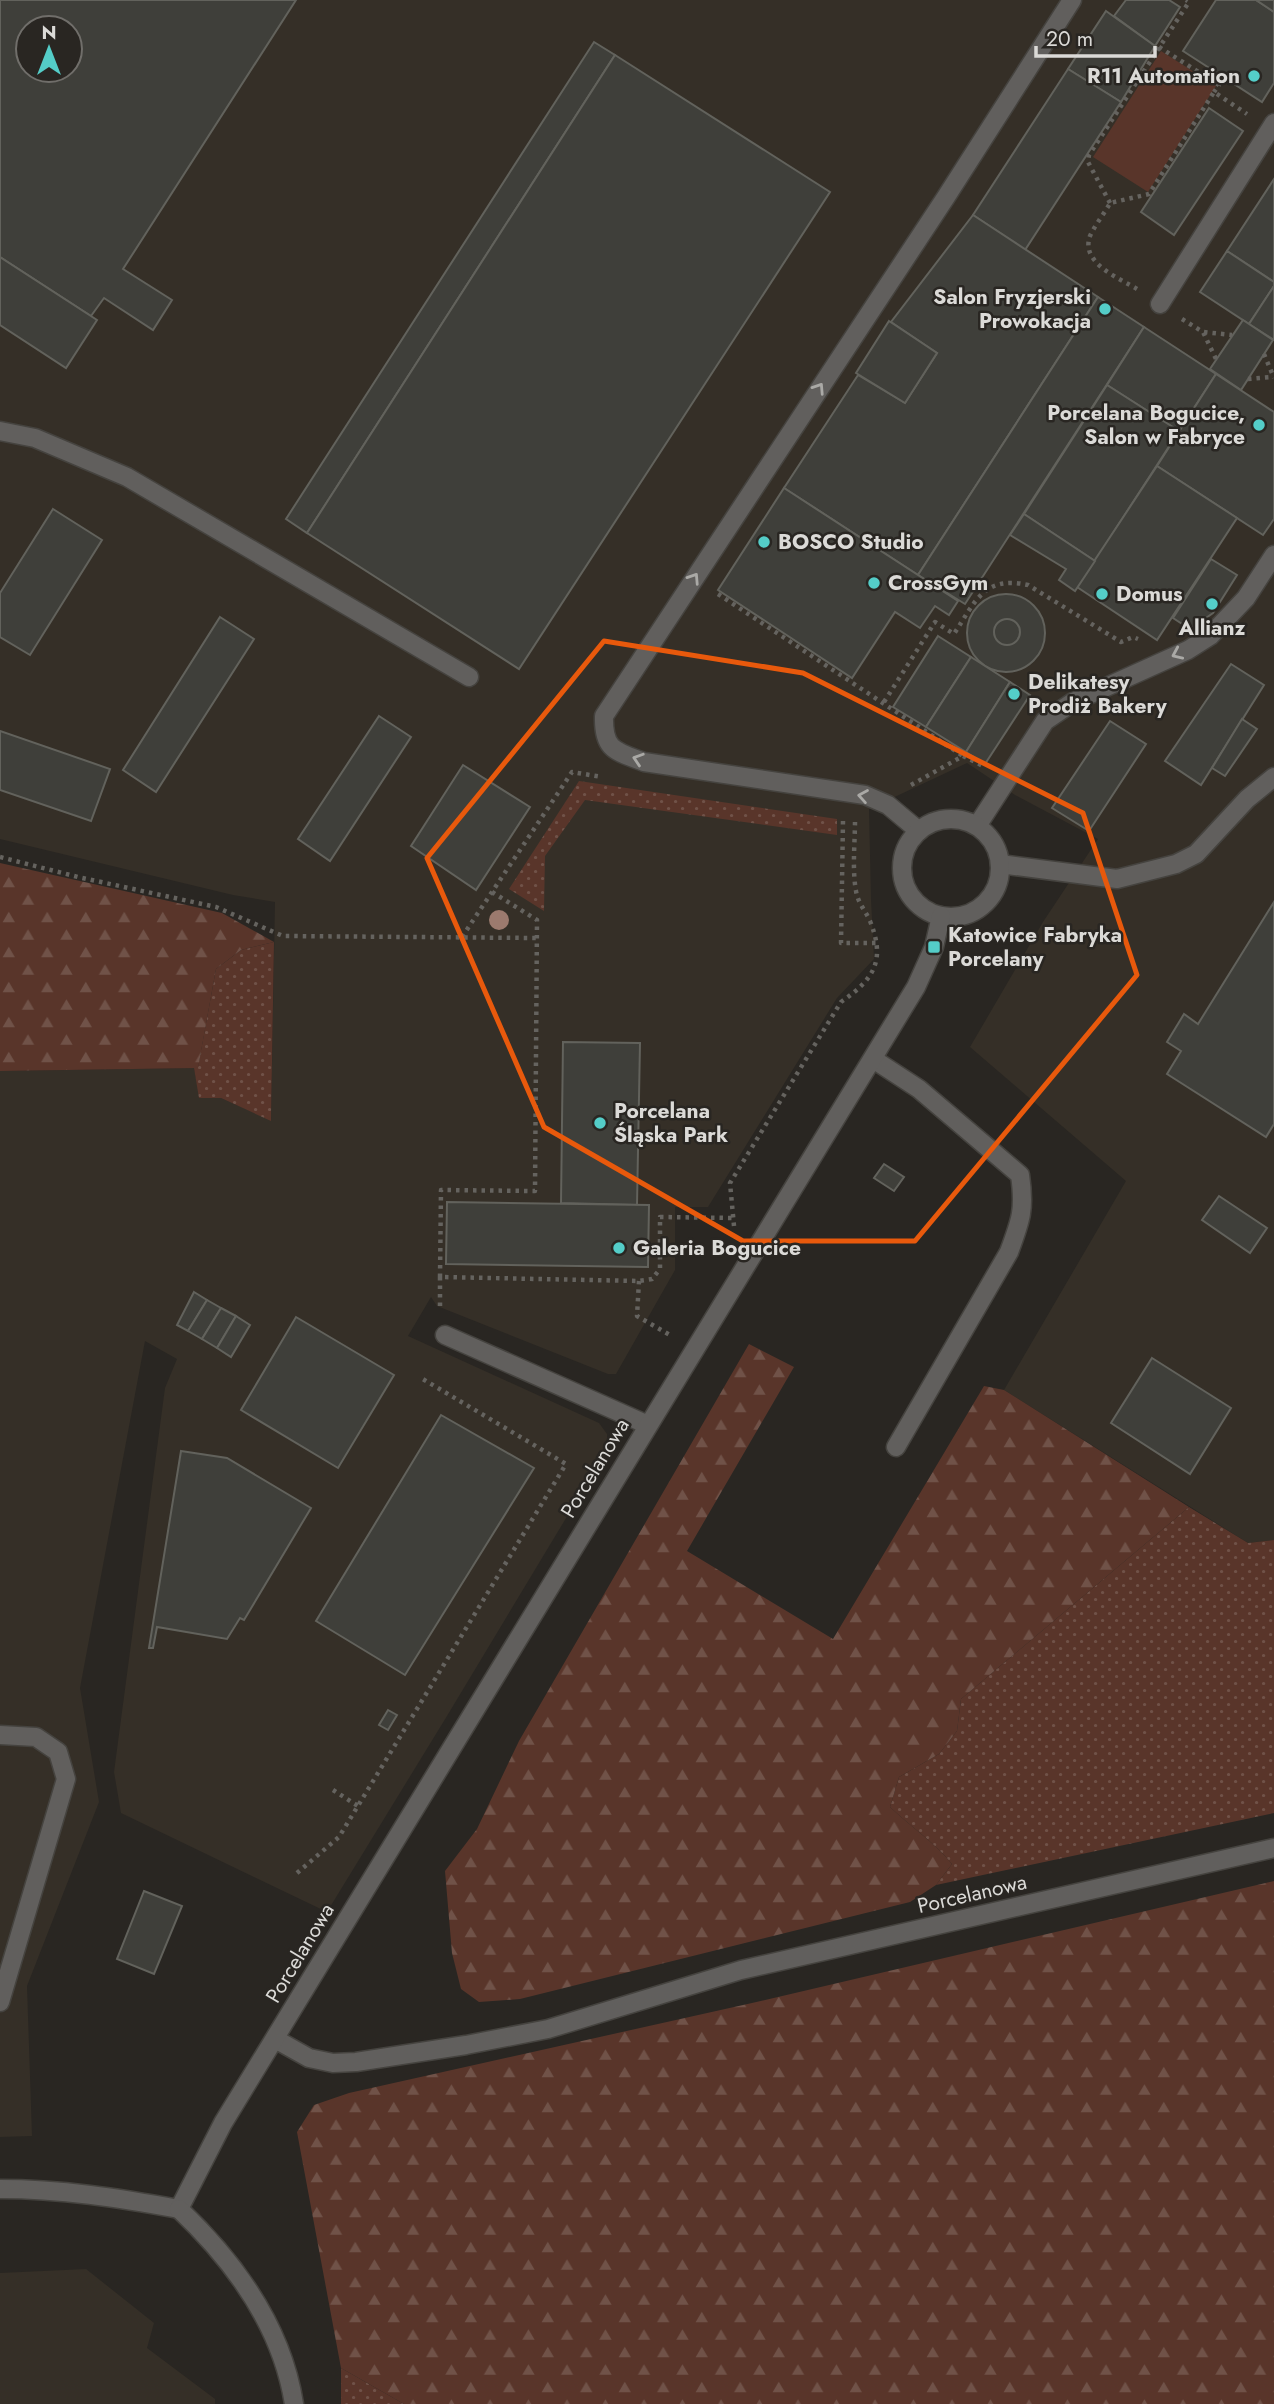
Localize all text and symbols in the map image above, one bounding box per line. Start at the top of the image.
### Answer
north arrow [14,14,84,84]
scale bar [1036,14,1155,58]
text: N [41,19,57,46]
text: 20 m [1046,24,1093,54]
place label: R11 Automation [1087,61,1240,91]
marker: R11 Automation [1246,68,1262,84]
place label: Salon Fryzjerski Prowokacja [933,282,1091,336]
marker: Salon Fryzjerski Prowokacja [1097,301,1113,317]
one-way arrow [810,383,823,396]
place label: Porcelana Bogucice, Salon w Fabryce [1047,398,1245,452]
marker: Porcelana Bogucice, Salon w Fabryce [1251,417,1267,433]
place label: BOSCO Studio [778,527,924,557]
marker: BOSCO Studio [756,534,772,550]
place label: CrossGym [888,568,988,598]
one-way arrow [686,573,699,586]
marker: CrossGym [866,575,882,591]
place label: Domus [1116,579,1183,609]
marker: Domus [1094,586,1110,602]
marker: Allianz [1204,596,1220,612]
place label: Allianz [1178,613,1245,643]
one-way arrow [1172,646,1184,660]
place label: Delikatesy Prodiż Bakery [1028,667,1168,721]
marker: Delikatesy Prodiż Bakery [1006,686,1022,702]
one-way arrow [633,753,645,767]
one-way arrow [857,789,869,804]
place label: Katowice Fabryka Porcelany [948,920,1122,974]
marker: Katowice Fabryka Porcelany [926,939,942,955]
place label: Porcelana Śląska Park [614,1096,728,1150]
marker: Porcelana Śląska Park [592,1115,608,1131]
place label: Galeria Bogucice [633,1233,801,1263]
marker: Galeria Bogucice [611,1240,627,1256]
street label: Porcelanowa [553,1412,637,1524]
street label: Porcelanowa [914,1867,1030,1921]
street label: Porcelanowa [258,1897,342,2009]

